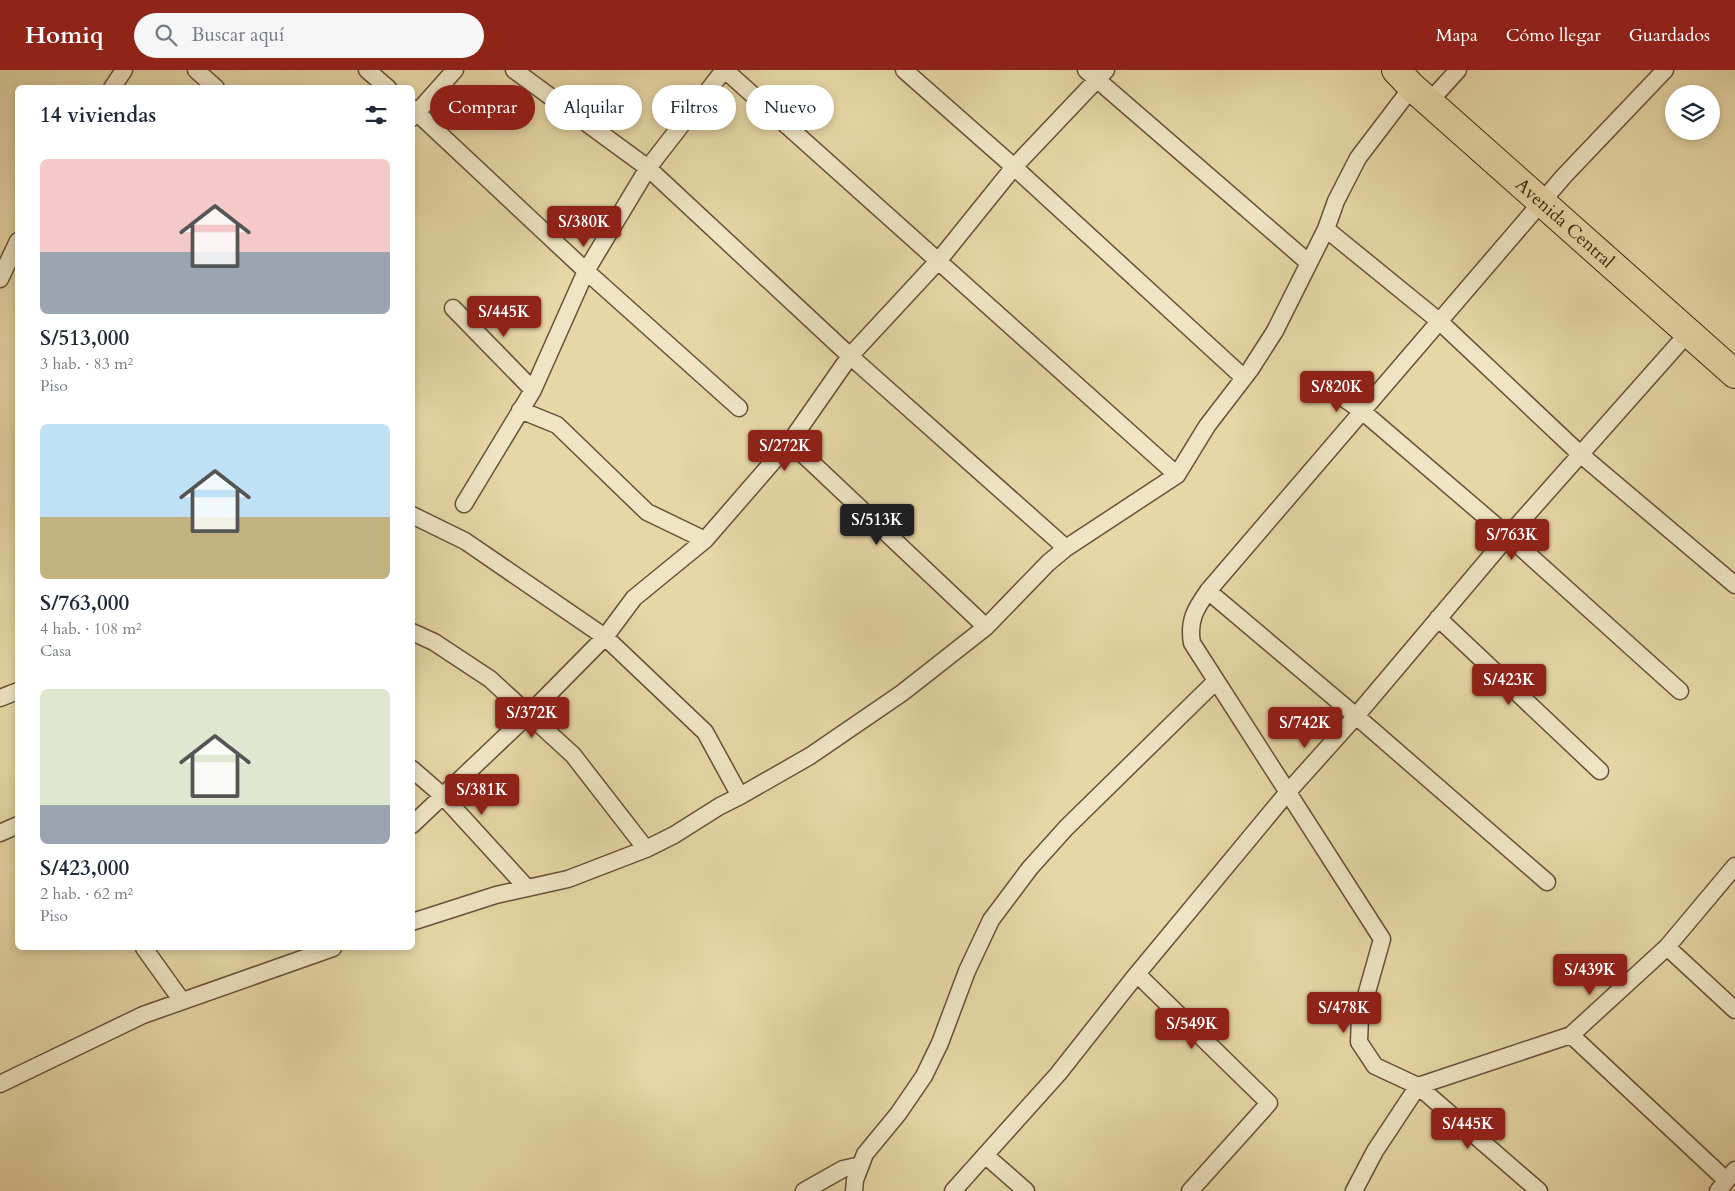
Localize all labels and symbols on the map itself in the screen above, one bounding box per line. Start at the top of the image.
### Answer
street label: Avenida Central [1510,172,1620,274]
pin: S/380K [543,206,625,248]
pin: S/445K [463,296,545,338]
pin: S/820K [1296,370,1378,413]
pin: S/272K [744,430,826,472]
pin: S/513K [836,504,918,546]
pin: S/763K [1471,518,1553,561]
pin: S/423K [1468,664,1550,706]
pin: S/372K [491,696,573,739]
pin: S/742K [1264,706,1346,749]
pin: S/381K [441,774,523,816]
pin: S/439K [1549,954,1631,996]
pin: S/478K [1303,992,1385,1034]
pin: S/549K [1151,1008,1233,1050]
pin: S/445K [1427,1108,1509,1150]

